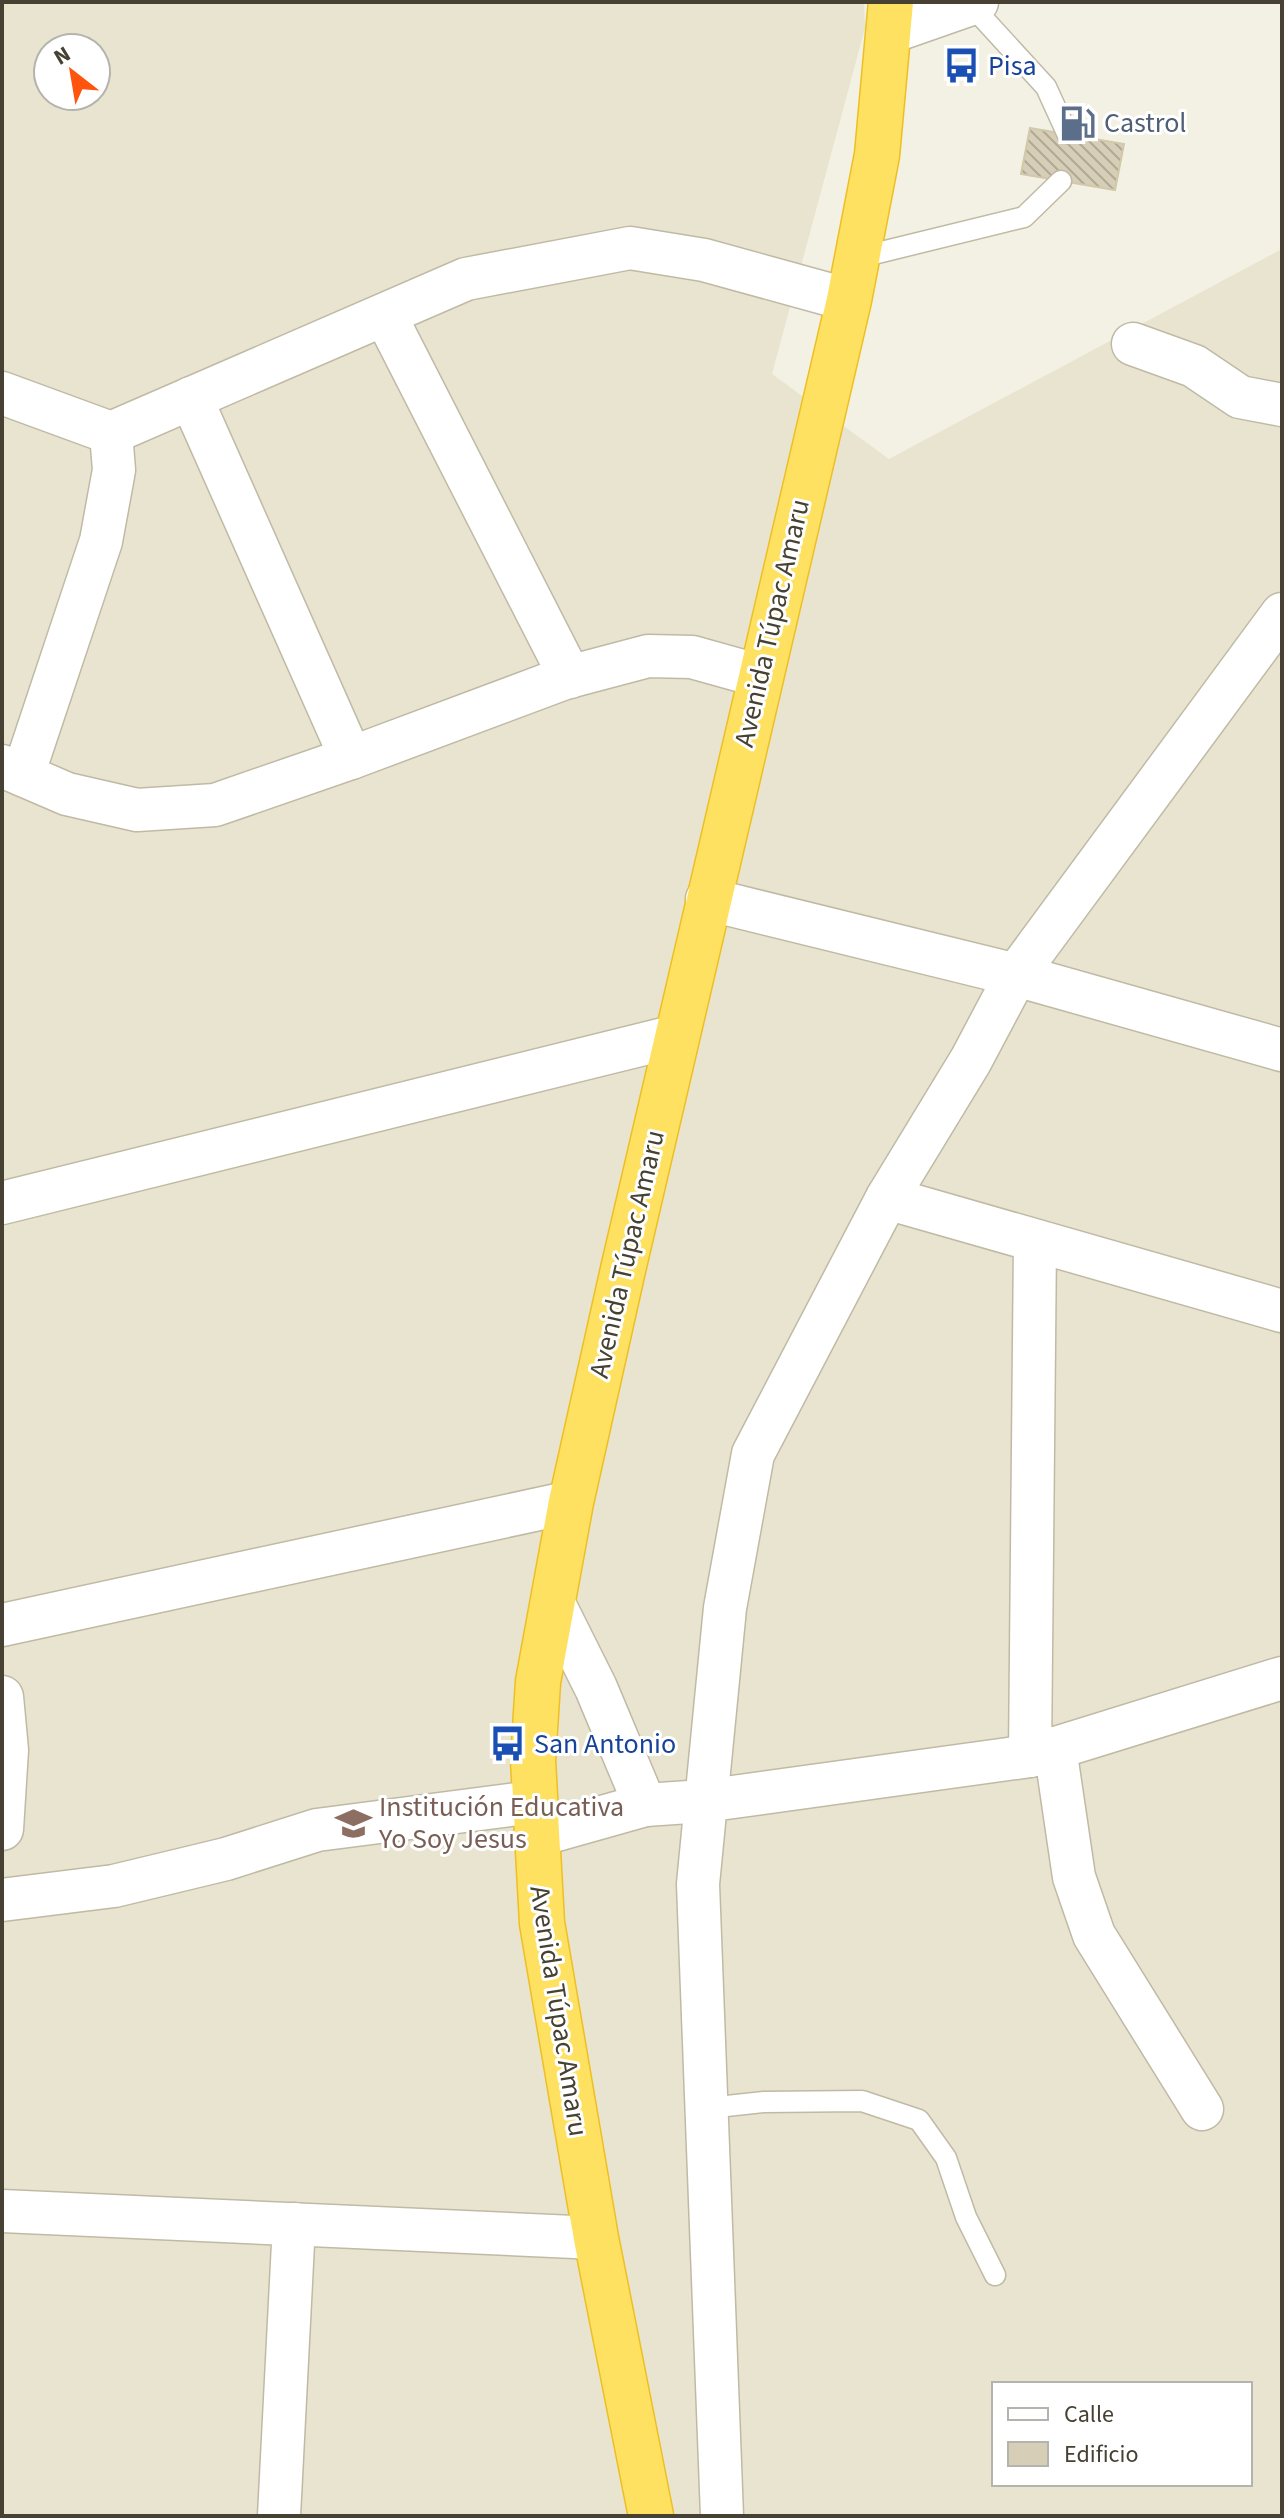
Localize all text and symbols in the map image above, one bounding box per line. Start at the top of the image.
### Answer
north arrow [32,32,112,112]
text: N [48,38,77,73]
place label: Pisa [988,46,1037,86]
bus stop icon: Pisa [943,47,981,85]
place label: Castrol [1104,103,1187,143]
fuel station icon: Castrol [1059,104,1097,142]
street label: Avenida Túpac Amaru [724,495,820,751]
street label: Avenida Túpac Amaru [579,1126,675,1382]
place label: San Antonio [534,1724,676,1764]
bus stop icon: San Antonio [489,1725,527,1763]
place label: Institución Educativa Yo Soy Jesus [378,1787,624,1859]
school or university icon: Institución Educativa Yo Soy Jesus [334,1804,372,1842]
street label: Avenida Túpac Amaru [519,1883,599,2139]
legend [992,2382,1252,2486]
text: Calle [1064,2397,1114,2432]
text: Edificio [1064,2437,1138,2472]

